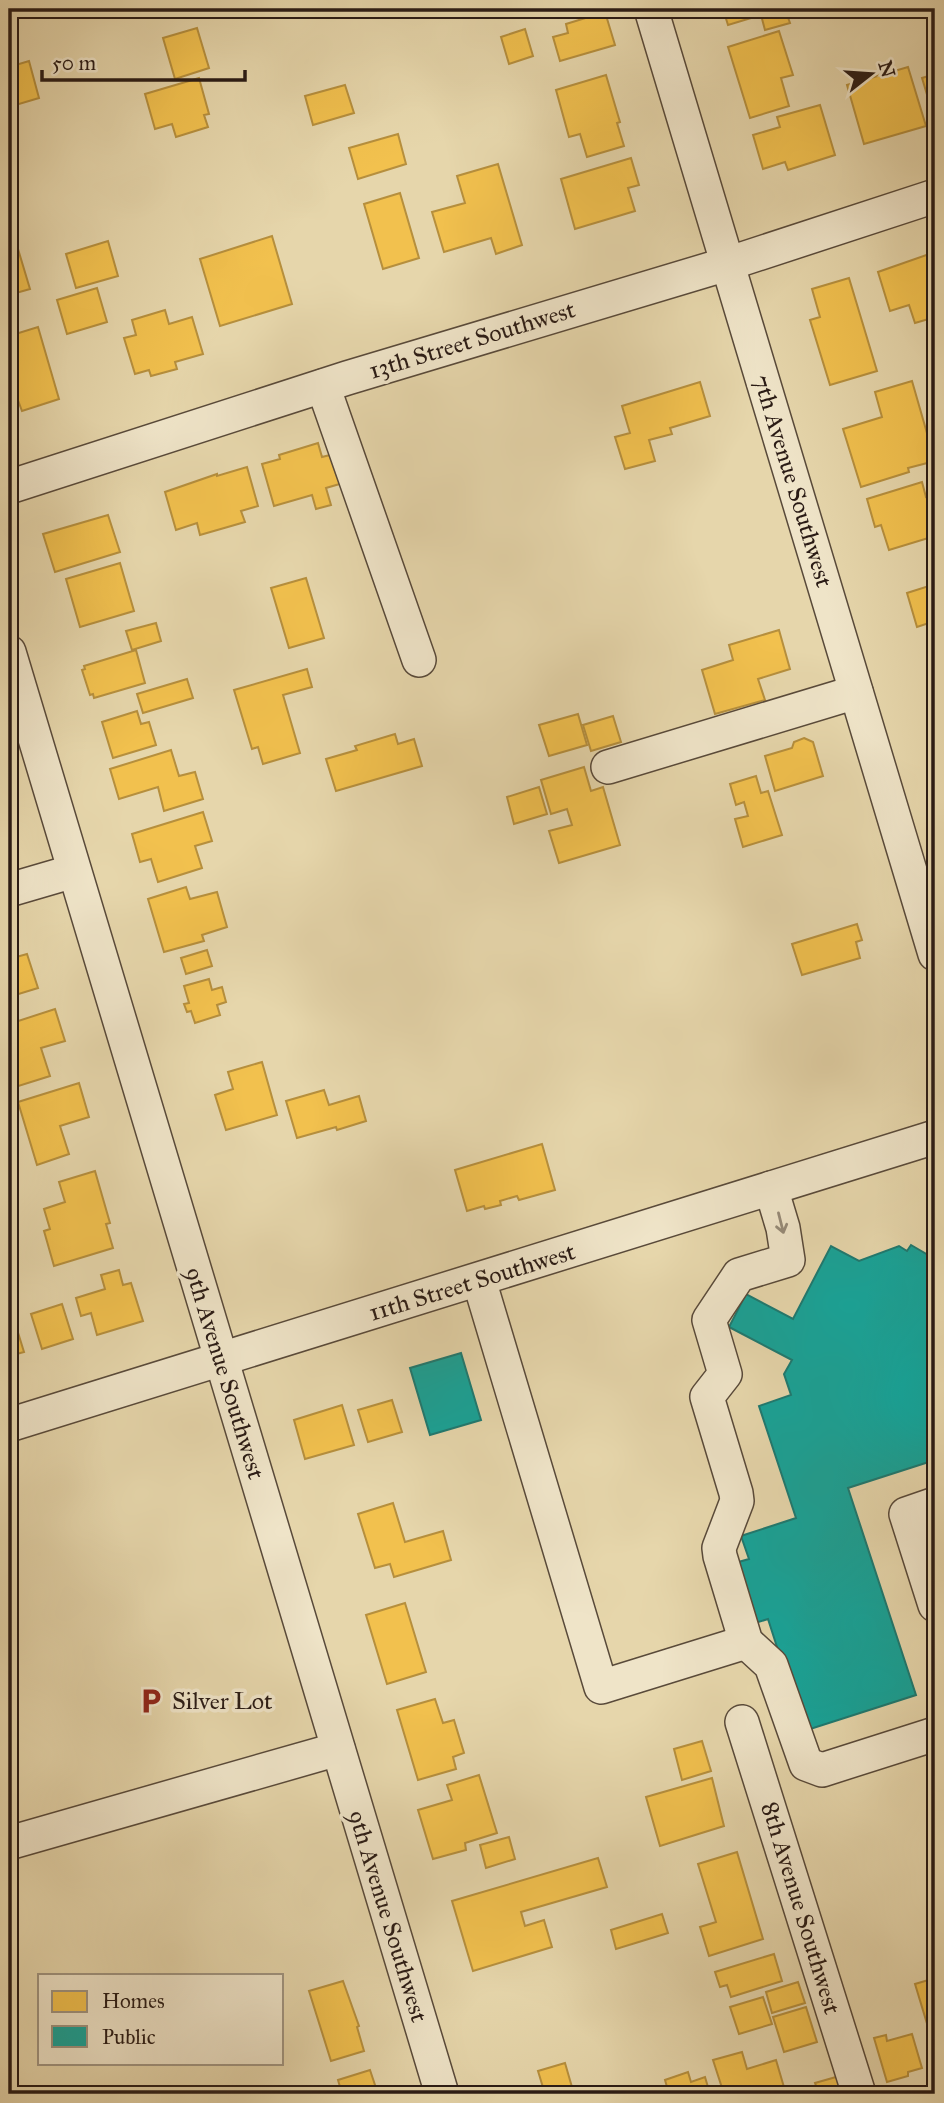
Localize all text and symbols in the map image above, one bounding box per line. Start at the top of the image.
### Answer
scale bar [42,38,245,82]
north arrow [836,38,906,108]
text: 50 m [52,50,97,76]
text: N [873,58,900,80]
street label: 13th Street Southwest [365,294,579,386]
street label: 7th Avenue Southwest [746,371,840,591]
one-way arrow [775,1212,788,1234]
street label: 11th Street Southwest [365,1236,579,1328]
street label: 9th Avenue Southwest [178,1263,272,1483]
parking icon: Silver Lot [136,1686,166,1716]
place label: Silver Lot [172,1686,273,1716]
street label: 8th Avenue Southwest [754,1798,848,2018]
street label: 9th Avenue Southwest [341,1806,435,2026]
legend [38,1974,284,2064]
text: Homes [102,1988,165,2014]
text: Public [102,2024,156,2050]

